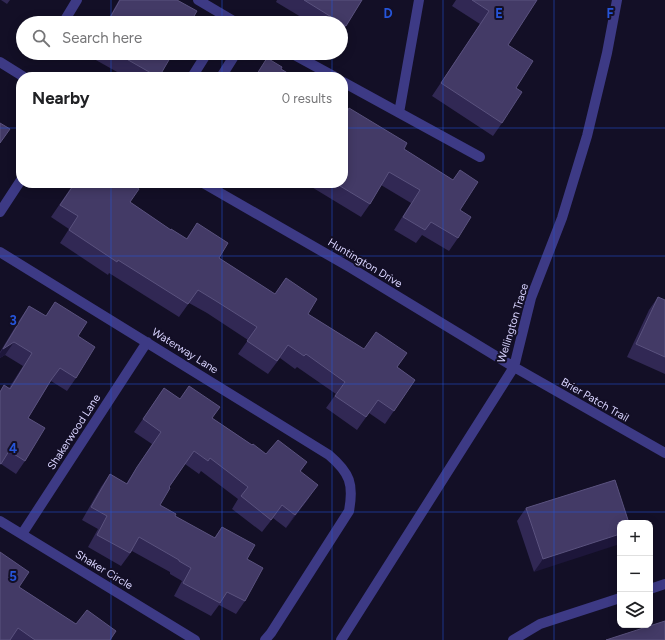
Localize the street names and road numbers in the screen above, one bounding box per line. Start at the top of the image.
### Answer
street label: Huntington Drive [325,236,405,290]
street label: Wellington Trace [495,282,531,364]
street label: Waterway Lane [150,325,220,377]
street label: Brier Patch Trail [559,375,631,425]
street label: Shakerwood Lane [45,392,103,472]
street label: Shaker Circle [73,548,135,592]

